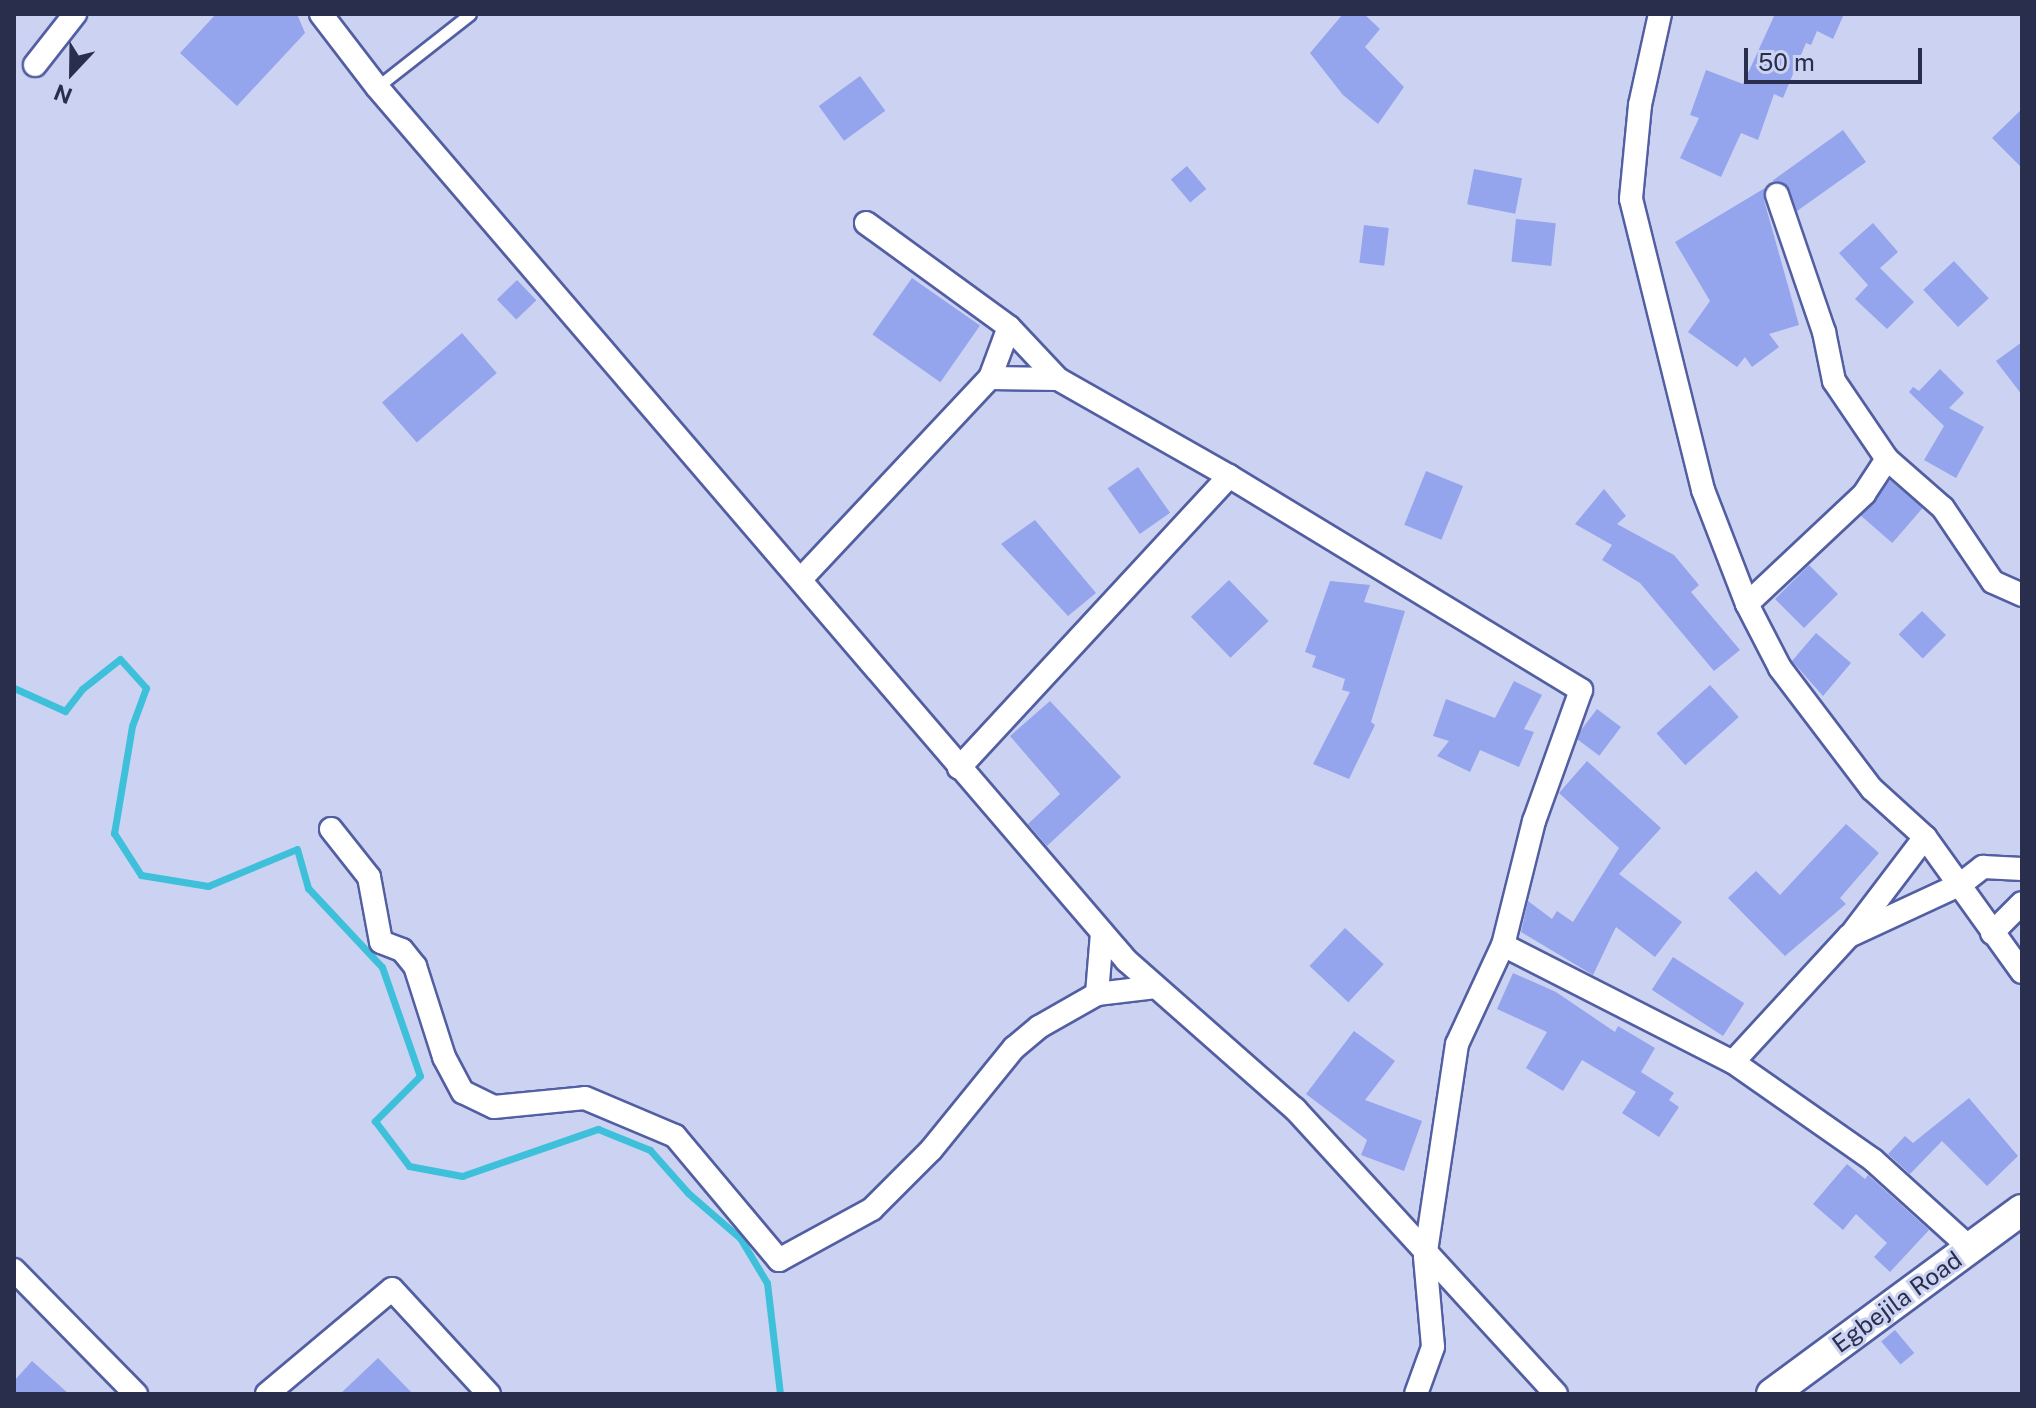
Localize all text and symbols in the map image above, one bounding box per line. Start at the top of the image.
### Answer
north arrow [32,32,112,112]
scale bar [1748,32,1926,82]
text: 50 m [1758,48,1815,76]
text: N [50,79,76,110]
street label: Egbejila Road [1827,1245,1967,1359]

